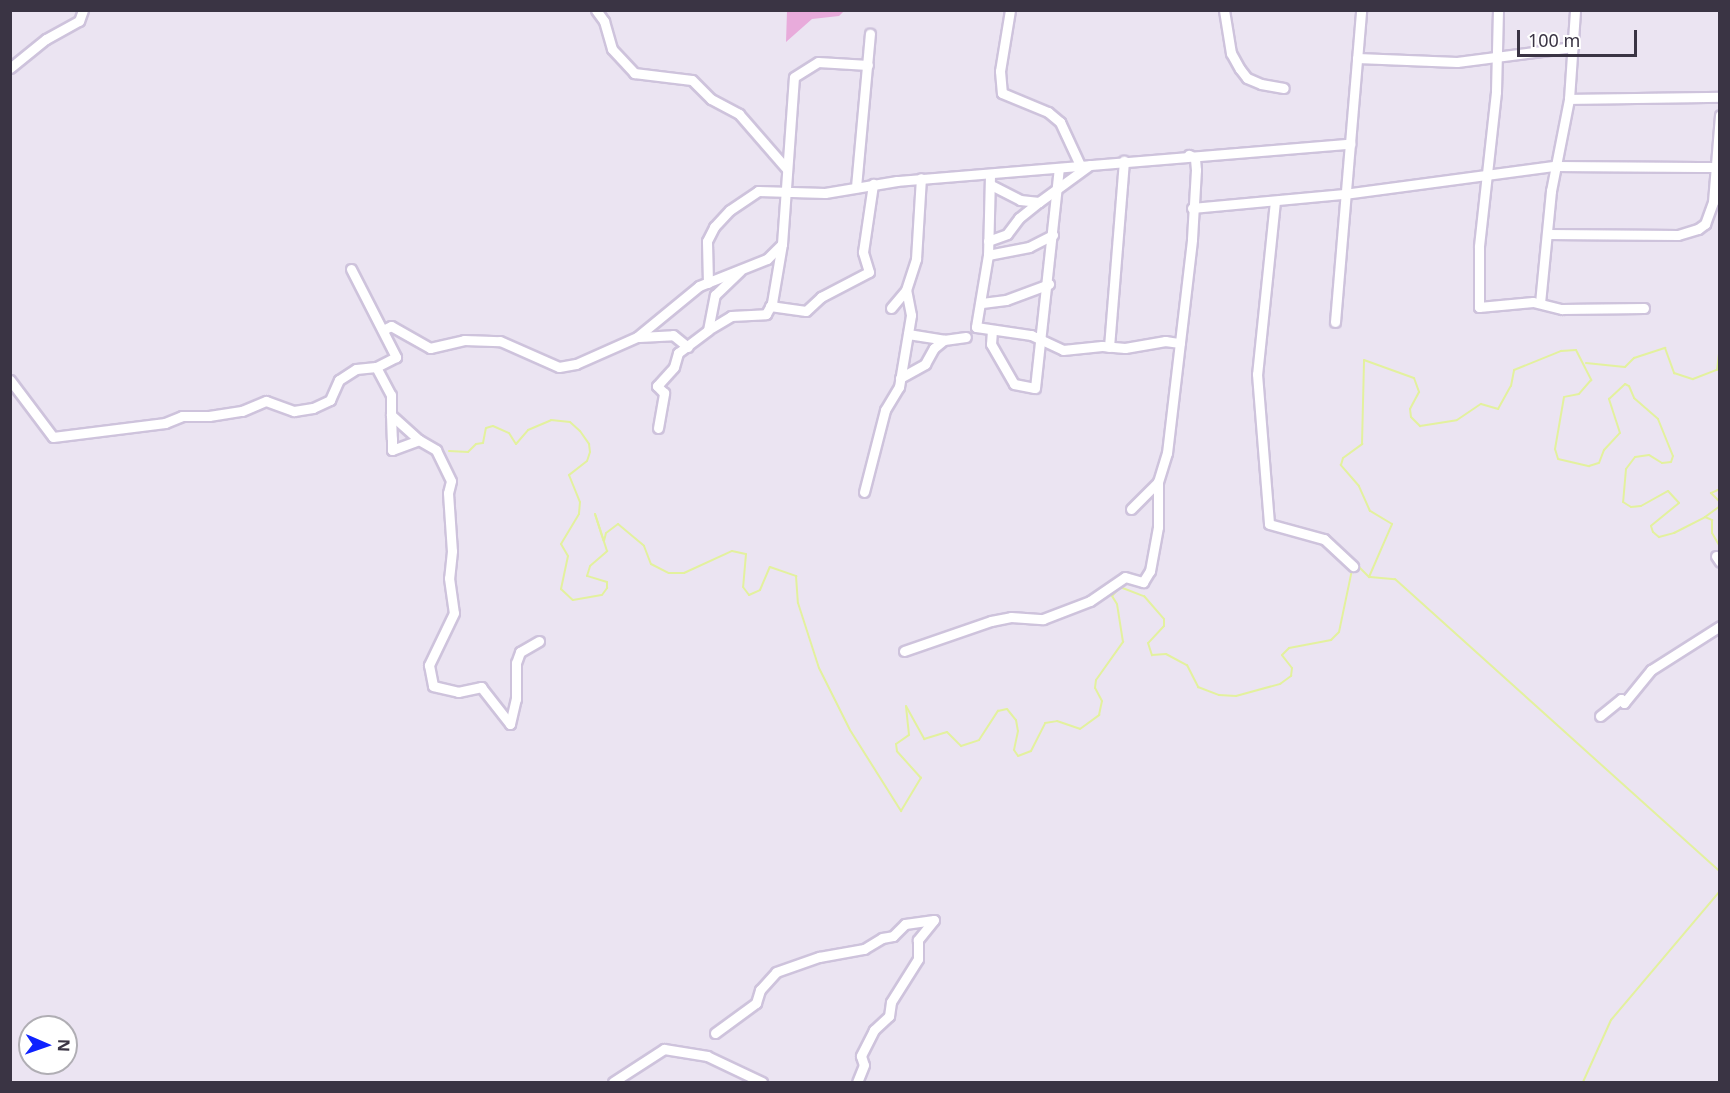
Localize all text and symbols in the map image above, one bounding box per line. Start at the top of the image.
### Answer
scale bar [1520,18,1640,56]
text: 100 m [1528,28,1580,52]
north arrow [18,1015,78,1075]
text: N [53,1039,75,1052]

